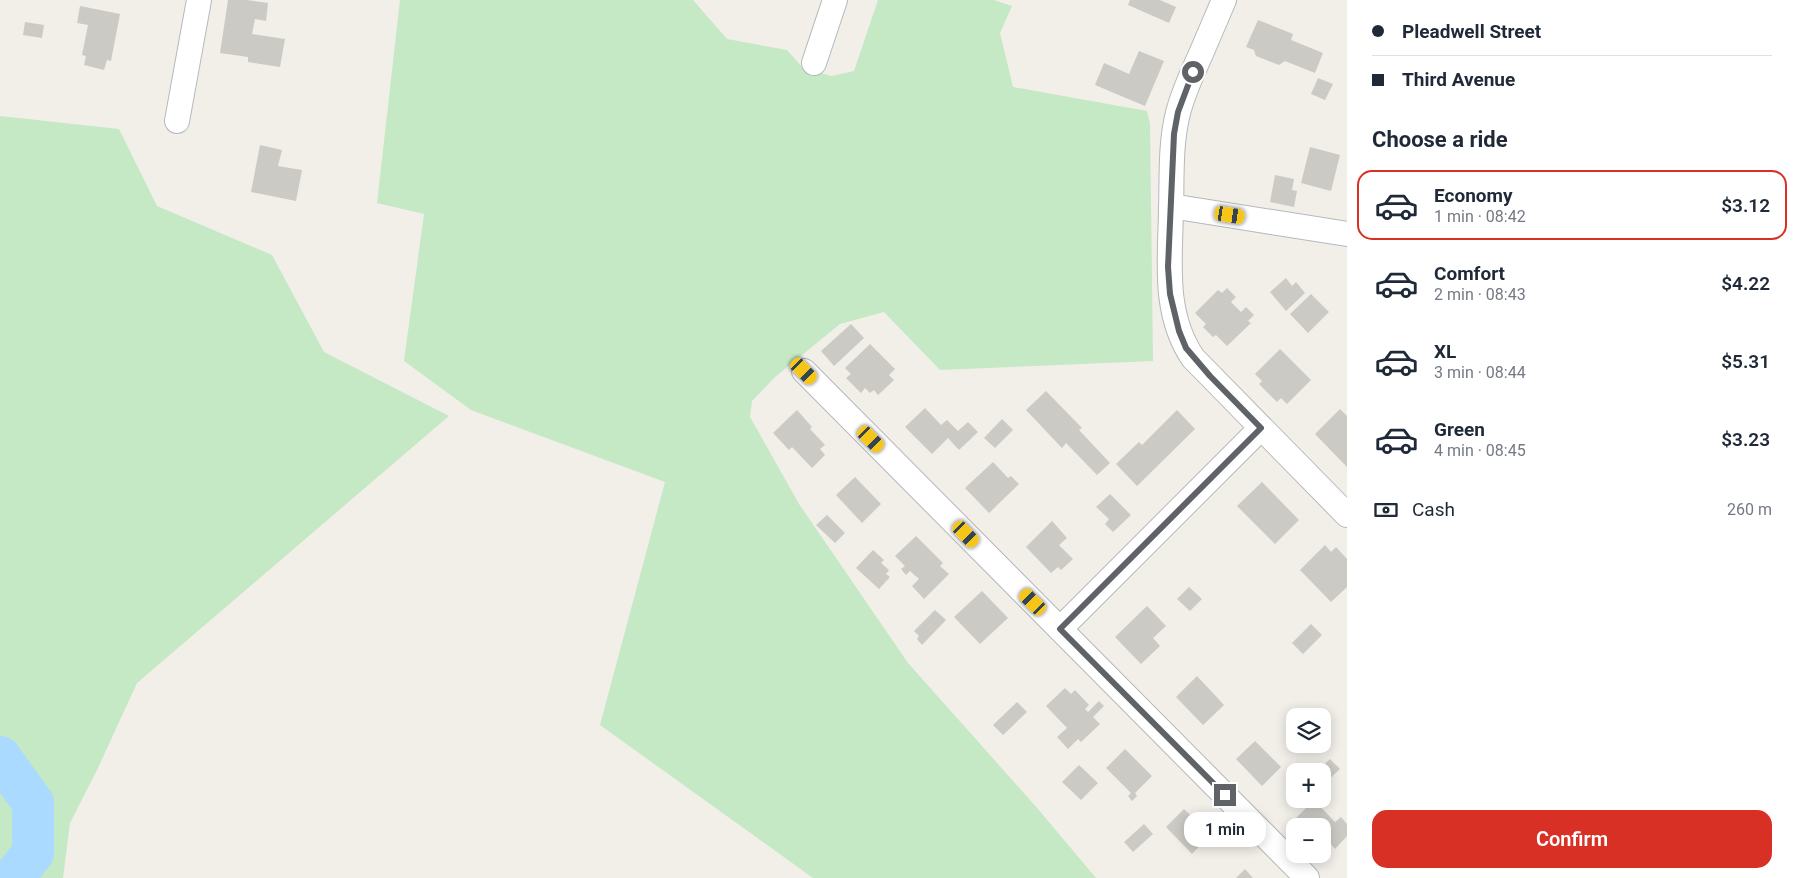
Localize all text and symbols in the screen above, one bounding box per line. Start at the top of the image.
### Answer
text: Pleadwell Street [1402,20,1541,43]
route start [1182,61,1204,83]
text: Third Avenue [1402,68,1515,91]
text: Choose a ride [1372,127,1508,152]
icon: car [1374,183,1419,228]
text: Economy [1434,184,1513,207]
text: $3.12 [1721,194,1770,217]
car [1214,205,1245,225]
text: 1 min · 08:42 [1434,207,1526,226]
icon: car [1374,261,1419,306]
text: Comfort [1434,262,1505,285]
text: $4.22 [1721,272,1770,295]
text: 2 min · 08:43 [1434,285,1526,304]
icon: car [1374,339,1419,384]
text: XL [1434,340,1456,363]
text: $5.31 [1721,350,1770,373]
car [788,355,819,387]
text: 3 min · 08:44 [1434,363,1526,382]
icon: car [1374,417,1419,462]
text: Green [1434,418,1485,441]
car [855,423,886,455]
text: $3.23 [1721,428,1770,451]
text: 4 min · 08:45 [1434,441,1526,460]
icon: cash [1372,496,1400,524]
text: Cash [1412,498,1455,521]
text: 260 m [1727,500,1772,519]
car [950,518,981,550]
car [1017,586,1048,618]
map controls [1286,708,1331,863]
button: layers [1286,708,1331,753]
button: + [1286,763,1331,808]
route end [1214,784,1236,806]
button: Confirm [1372,810,1772,868]
callout: 1 min [1184,812,1266,848]
button: − [1286,818,1331,863]
text: 1 min [1205,820,1245,839]

